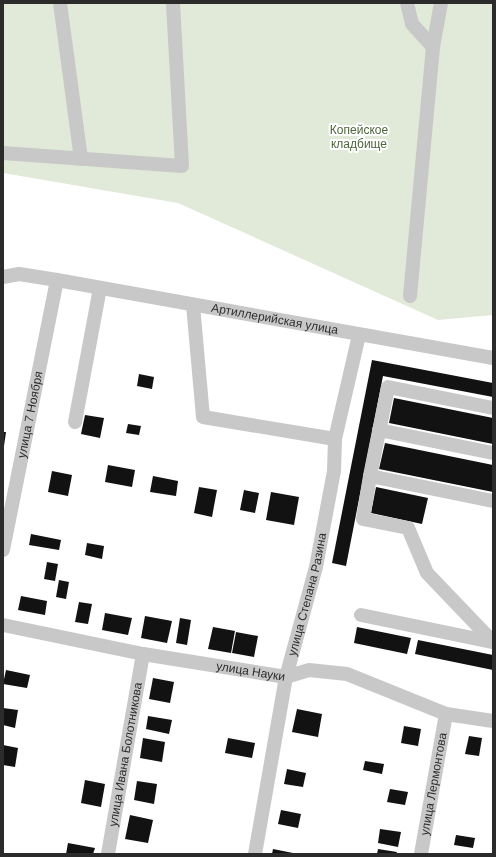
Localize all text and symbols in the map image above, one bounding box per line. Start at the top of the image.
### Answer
park label: Копейское кладбище [330,123,388,151]
street label: Артиллерийская улица [210,301,340,337]
street label: улица 7 Ноября [15,370,46,459]
street label: улица Степана Разина [285,531,329,658]
street label: улица Науки [215,659,286,684]
street label: улица Ивана Болотникова [106,681,145,828]
street label: улица Лермонтова [417,731,450,837]

